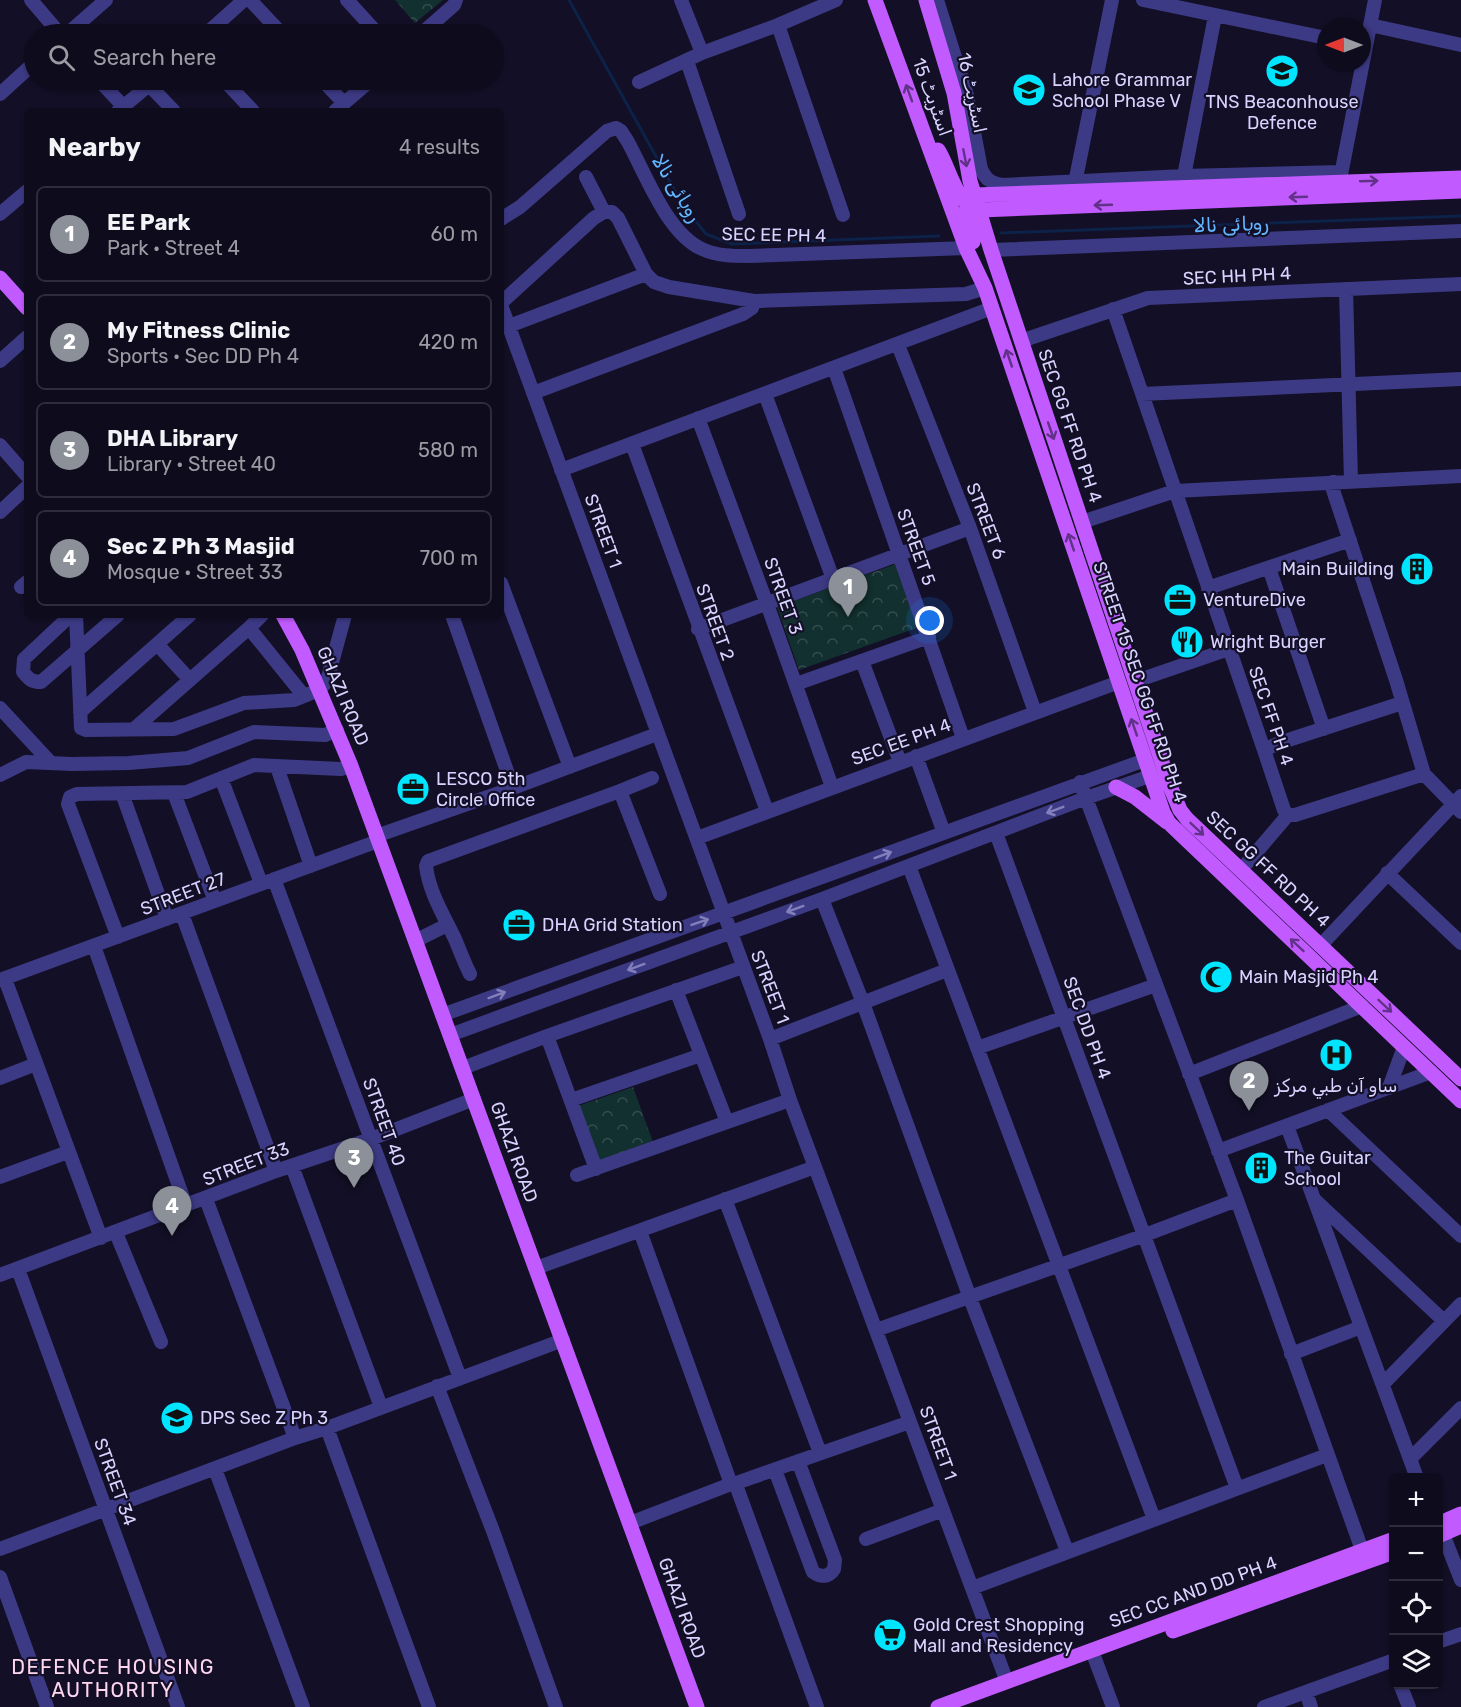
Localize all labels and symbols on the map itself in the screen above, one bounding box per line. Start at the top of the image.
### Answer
north arrow [1317,18,1371,72]
street label: اسٹریٹ 16 [953,51,991,135]
school or university icon: TNS Beaconhouse Defence [1264,53,1300,89]
street label: اسٹریٹ 15 [908,55,956,139]
place label: Lahore Grammar School Phase V [1052,69,1192,112]
school or university icon: Lahore Grammar School Phase V [1011,72,1047,108]
one-way arrow [903,84,914,103]
place label: TNS Beaconhouse Defence [1205,91,1359,134]
one-way arrow [960,148,971,167]
water label: روہائی نالا [647,150,707,226]
one-way arrow [1359,176,1379,187]
one-way arrow [1288,192,1308,203]
one-way arrow [1093,199,1113,210]
water label: روہائی نالا [1193,211,1269,237]
street label: SEC EE PH 4 [722,223,826,247]
street label: SEC HH PH 4 [1182,262,1292,290]
street label: SEC GG FF RD PH 4 [1033,346,1107,506]
one-way arrow [1002,349,1013,368]
one-way arrow [1047,421,1058,440]
street label: STREET 6 [961,480,1011,563]
street label: STREET 1 [579,491,627,571]
street label: STREET 5 [892,506,940,588]
one-way arrow [1065,533,1076,552]
building icon: Main Building [1399,551,1435,587]
street label: STREET 3 [759,555,807,637]
place label: Main Building [1282,558,1394,580]
street label: STREET 15 SEC GG FF RD PH 4 [1088,559,1192,805]
pin: 1 [828,568,868,617]
street label: STREET 2 [691,581,739,663]
office icon: VentureDive [1162,582,1198,618]
place label: VentureDive [1203,589,1306,611]
your location [915,606,944,635]
restaurant icon: Wright Burger [1169,624,1205,660]
place label: Wright Burger [1210,631,1326,653]
street label: GHAZI ROAD [312,643,374,749]
street label: SEC FF PH 4 [1244,663,1298,769]
street label: SEC EE PH 4 [848,714,954,770]
one-way arrow [1128,718,1139,737]
place label: LESCO 5th Circle Office [436,768,535,811]
office icon: LESCO 5th Circle Office [395,771,431,807]
one-way arrow [1047,805,1065,816]
street label: SEC GG FF RD PH 4 [1202,806,1334,932]
one-way arrow [1189,822,1204,836]
one-way arrow [873,849,892,860]
street label: STREET 27 [137,868,229,920]
one-way arrow [786,904,805,915]
office icon: DHA Grid Station [501,907,537,943]
place label: DHA Grid Station [542,914,683,936]
one-way arrow [690,916,709,927]
one-way arrow [1290,938,1305,952]
street label: STREET 1 [746,947,794,1027]
mosque icon: Main Masjid Ph 4 [1198,959,1234,995]
one-way arrow [627,962,646,973]
place label: Main Masjid Ph 4 [1239,966,1378,988]
street label: SEC DD PH 4 [1058,974,1116,1082]
one-way arrow [487,989,506,1000]
one-way arrow [1377,999,1392,1013]
hospital icon: ساو آن طبي مرکز [1318,1037,1354,1073]
pin: 2 [1230,1062,1268,1111]
street label: STREET 40 [358,1075,410,1169]
place label: ساو آن طبي مرکز [1274,1075,1397,1099]
street label: GHAZI ROAD [486,1099,542,1205]
street label: STREET 33 [200,1137,292,1191]
pin: 3 [334,1138,374,1188]
place label: The Guitar School [1284,1147,1371,1190]
building icon: The Guitar School [1243,1150,1279,1186]
pin: 4 [152,1186,192,1236]
school or university icon: DPS Sec Z Ph 3 [159,1400,195,1436]
street label: STREET 1 [914,1403,962,1483]
place label: DPS Sec Z Ph 3 [200,1407,328,1429]
street label: STREET 34 [89,1435,141,1529]
street label: SEC CC AND DD PH 4 [1106,1551,1280,1633]
street label: GHAZI ROAD [654,1555,710,1661]
place label: Gold Crest Shopping Mall and Residency [913,1614,1084,1657]
supermarket icon: Gold Crest Shopping Mall and Residency [872,1617,908,1653]
district label: DEFENCE HOUSING AUTHORITY [11,1655,215,1702]

